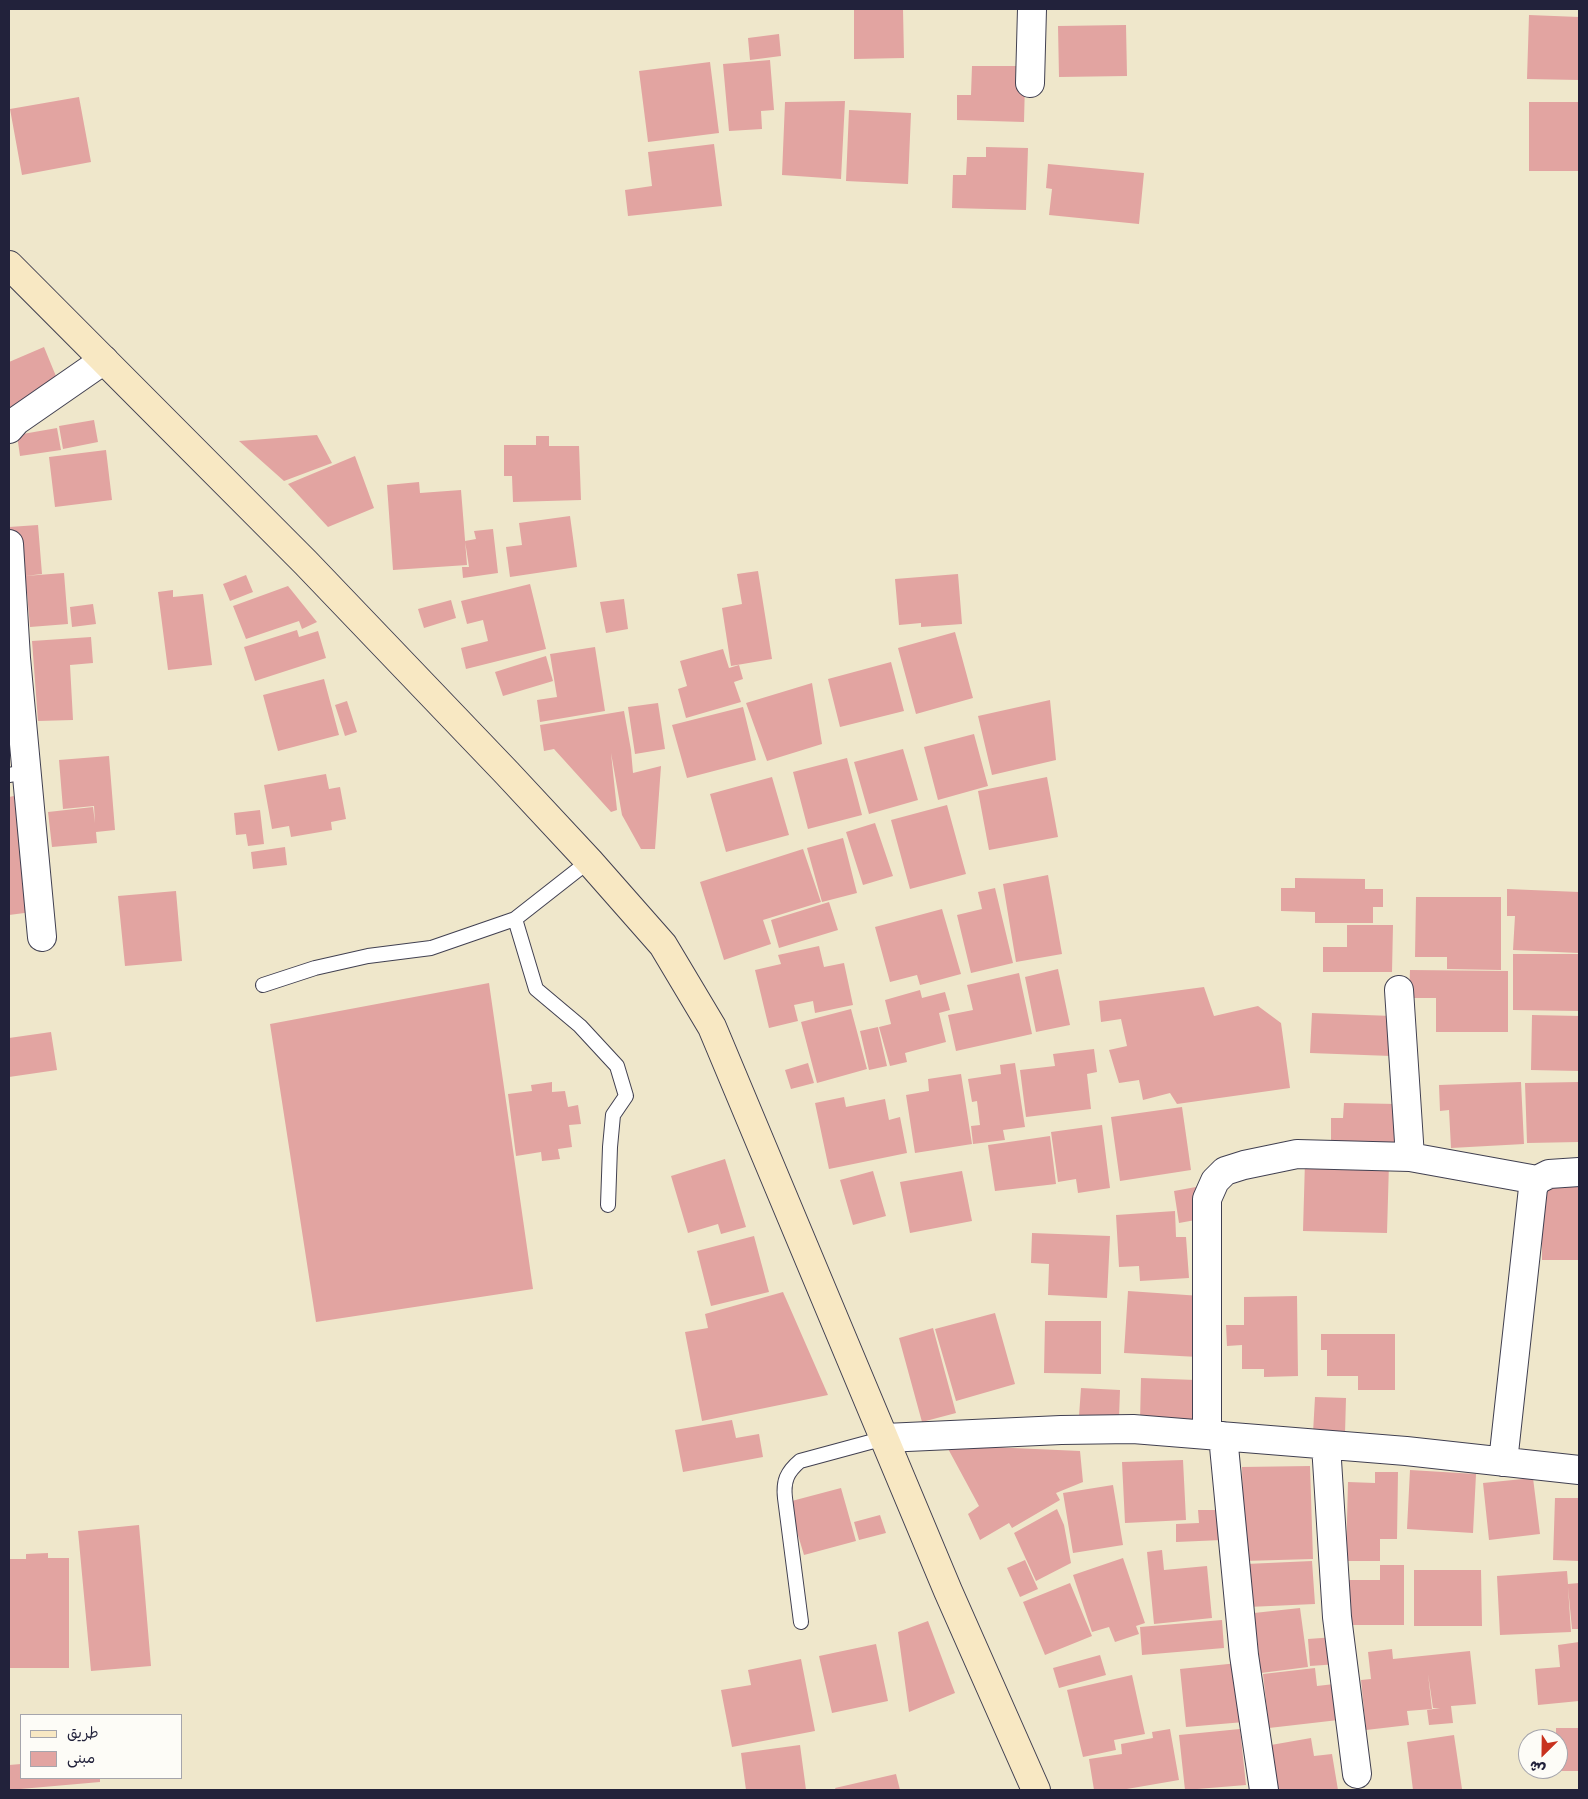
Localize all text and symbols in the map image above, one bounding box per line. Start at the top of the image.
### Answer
legend [20,1714,182,1779]
text: طريق [67,1724,99,1742]
north arrow [1518,1729,1568,1779]
text: مبنى [67,1749,95,1767]
text: ش [1527,1757,1548,1778]

